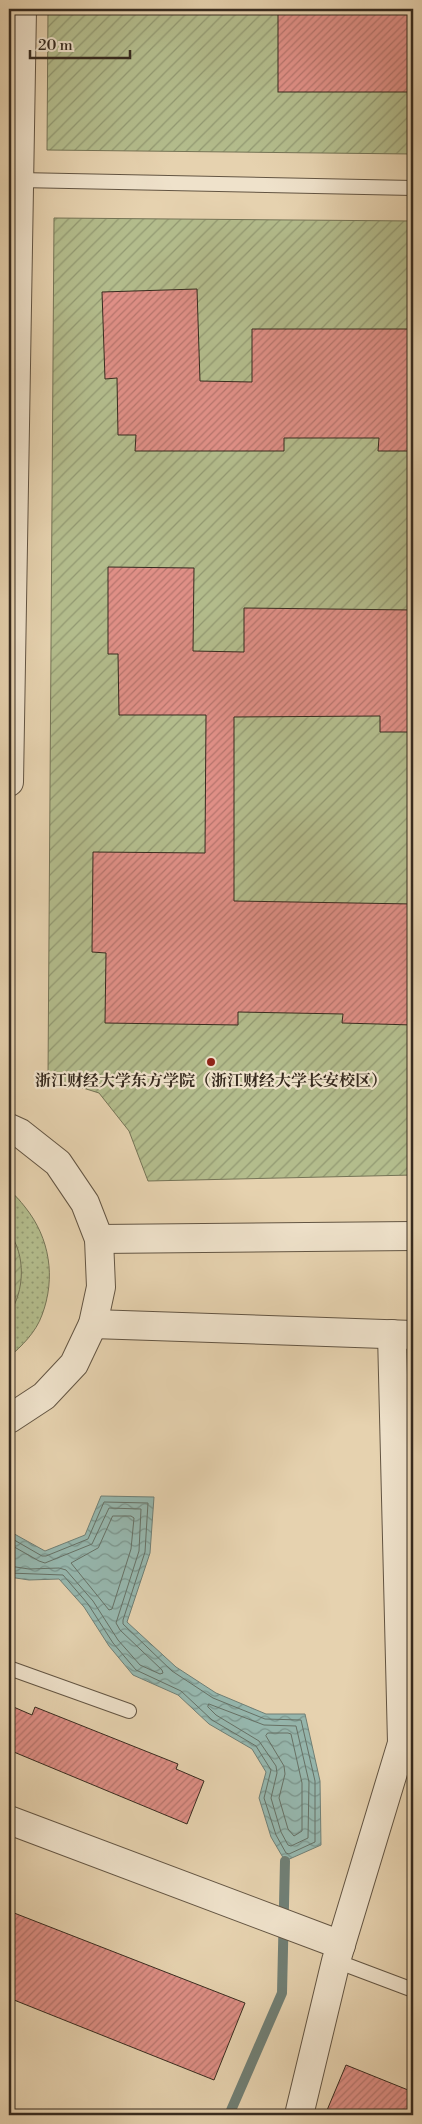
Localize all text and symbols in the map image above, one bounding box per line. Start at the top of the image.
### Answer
scale bar [30,28,130,60]
text: 20 m [38,36,73,55]
marker: 浙江财经大学东方学院（浙江财经大学长安校区） [205,1056,217,1068]
place label: 浙江财经大学东方学院（浙江财经大学长安校区） [35,1071,387,1091]

